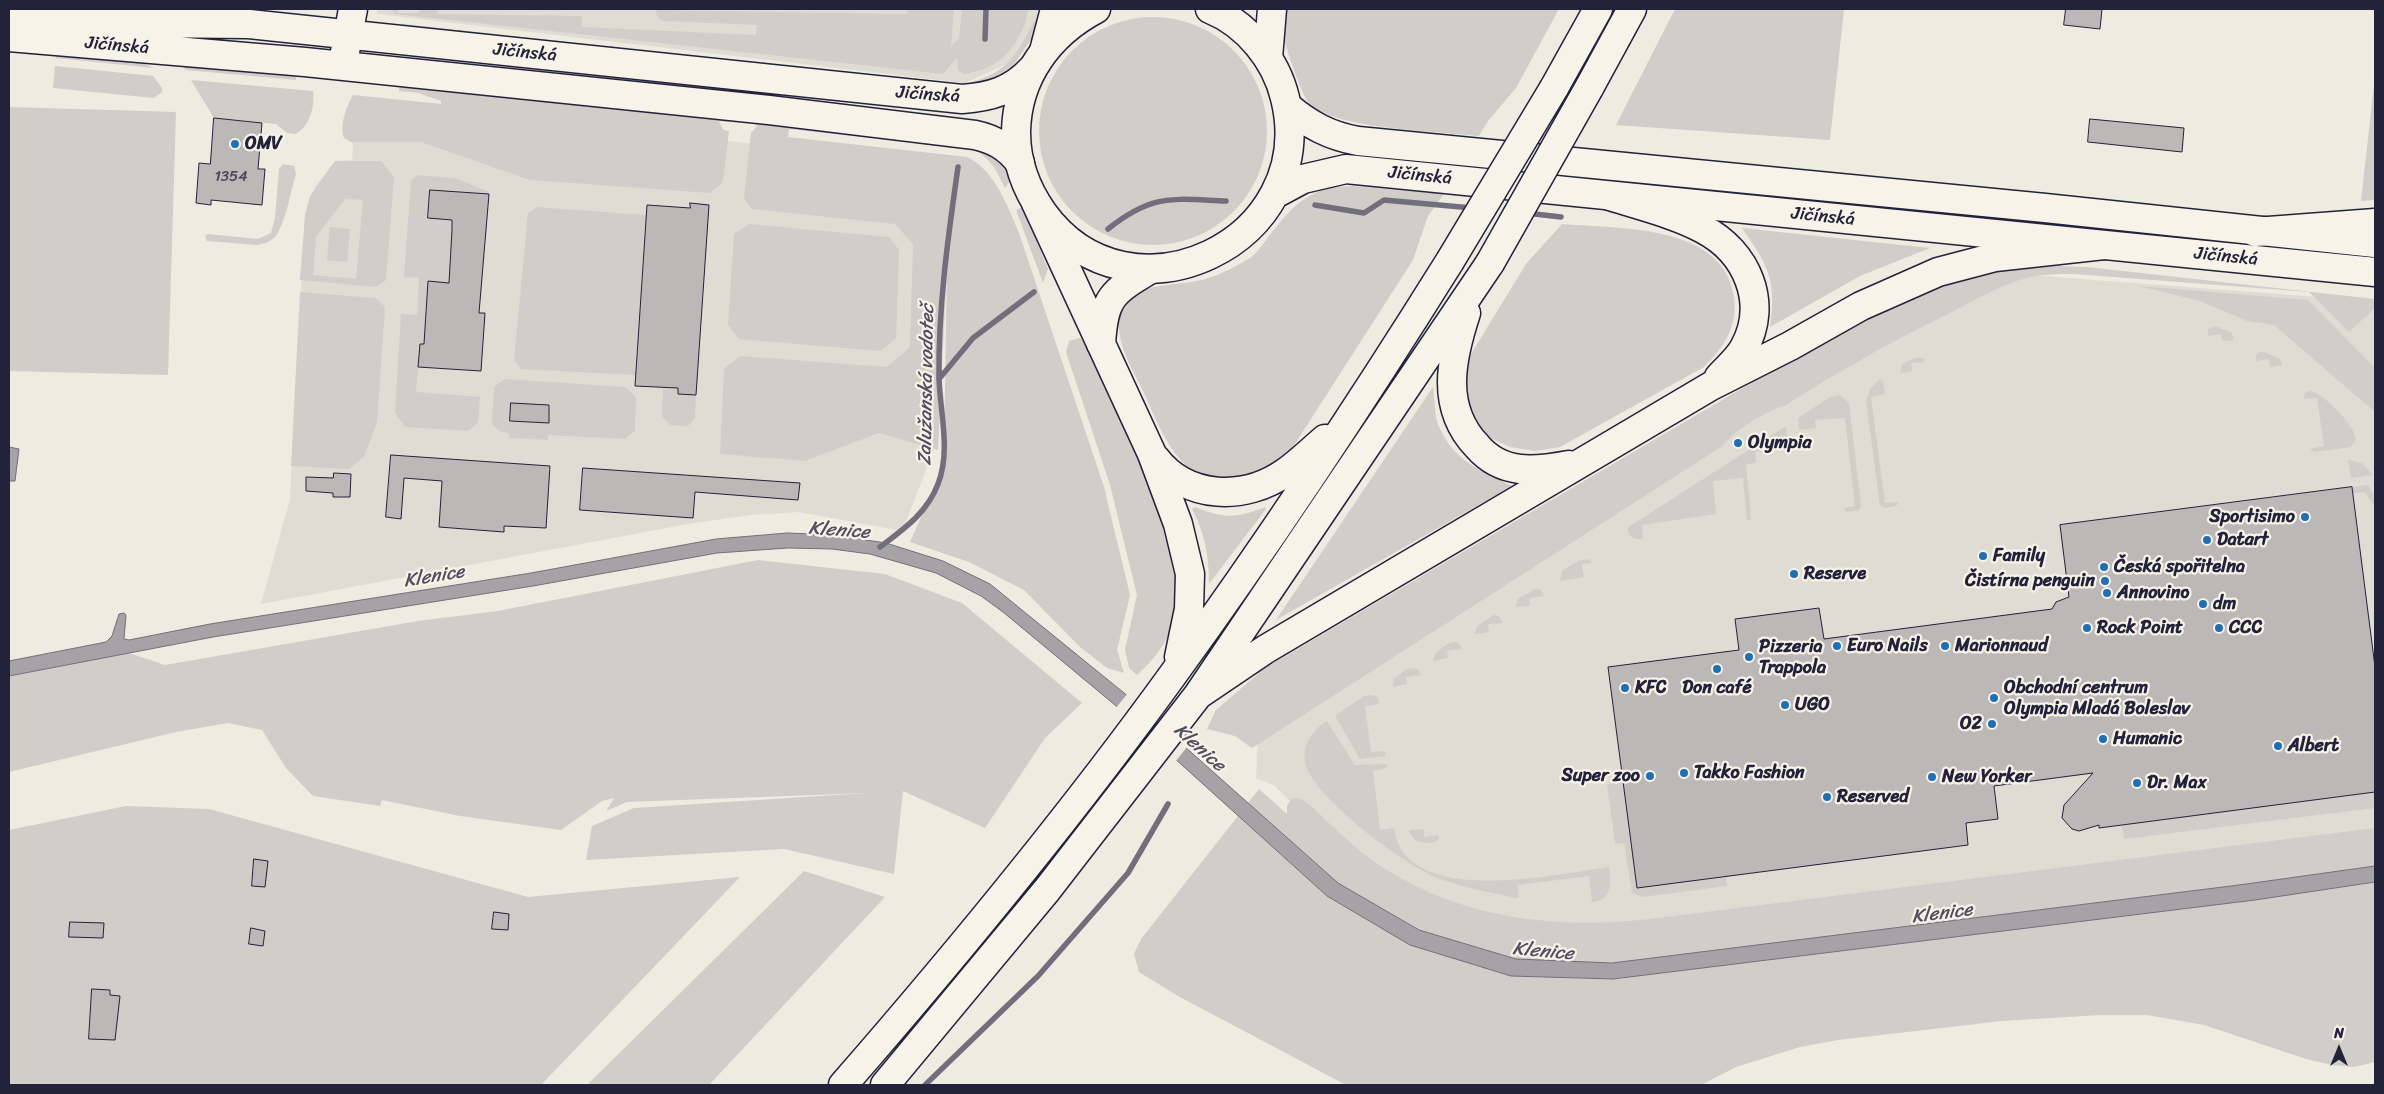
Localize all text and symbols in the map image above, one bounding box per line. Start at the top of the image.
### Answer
street label: Jičínská [84,32,150,60]
street label: Jičínská [492,39,558,67]
street label: Jičínská [895,82,961,108]
place label: OMV [245,133,282,155]
marker: OMV [229,138,241,150]
street label: Jičínská [1387,162,1453,190]
house number: 1354 [214,168,248,186]
street label: Jičínská [1790,203,1856,231]
street label: Jičínská [2193,243,2259,271]
water label: Zalužanská vodoteč [914,304,940,466]
place label: Olympia [1748,432,1811,454]
marker: Olympia [1732,437,1744,449]
place label: Sportisimo [2209,506,2295,528]
marker: Sportisimo [2299,511,2311,523]
water label: Klenice [808,518,870,544]
place label: Datart [2217,529,2268,551]
marker: Datart [2201,534,2213,546]
place label: Family [1993,545,2045,567]
marker: Family [1977,550,1989,562]
place label: Česká spořitelna [2114,556,2245,578]
water label: Klenice [402,561,466,593]
marker: Česká spořitelna [2098,561,2110,573]
place label: Reserve [1804,563,1866,585]
marker: Reserve [1788,568,1800,580]
place label: Čistírna penguin [1965,570,2095,592]
marker: Čistírna penguin [2099,575,2111,587]
place label: Annovino [2117,582,2189,604]
marker: Annovino [2101,587,2113,599]
place label: dm [2213,593,2236,615]
marker: dm [2197,598,2209,610]
place label: Rock Point [2097,617,2183,639]
place label: CCC [2229,617,2262,639]
marker: Rock Point [2081,622,2093,634]
marker: CCC [2213,622,2225,634]
place label: Euro Nails [1847,635,1928,657]
place label: Marionnaud [1955,635,2048,657]
place label: Pizzeria Trappola [1759,636,1826,679]
marker: Euro Nails [1831,640,1843,652]
marker: Marionnaud [1939,640,1951,652]
marker: Pizzeria Trappola [1743,651,1755,663]
marker: Don café [1711,663,1723,675]
place label: KFC [1635,677,1667,699]
place label: Don café [1682,677,1752,699]
place label: Obchodní centrum Olympia Mladá Boleslav [2004,677,2190,720]
marker: KFC [1619,682,1631,694]
marker: Obchodní centrum Olympia Mladá Boleslav [1988,692,2000,704]
place label: UGO [1795,694,1830,716]
marker: UGO [1779,699,1791,711]
place label: O2 [1960,713,1982,735]
marker: O2 [1986,718,1998,730]
water label: Klenice [1169,719,1229,777]
place label: Humanic [2113,728,2182,750]
marker: Humanic [2097,733,2109,745]
place label: Albert [2288,735,2339,757]
marker: Albert [2272,740,2284,752]
place label: Takko Fashion [1694,762,1805,784]
place label: Super zoo [1561,765,1640,787]
place label: New Yorker [1942,766,2032,788]
marker: Takko Fashion [1678,767,1690,779]
marker: Super zoo [1644,770,1656,782]
marker: New Yorker [1926,771,1938,783]
place label: Dr. Max [2147,772,2207,794]
marker: Dr. Max [2131,777,2143,789]
place label: Reserved [1837,786,1909,808]
marker: Reserved [1821,791,1833,803]
water label: Klenice [1910,899,1974,929]
water label: Klenice [1512,938,1574,966]
text: N [2334,1021,2344,1046]
north arrow [2314,1024,2364,1074]

